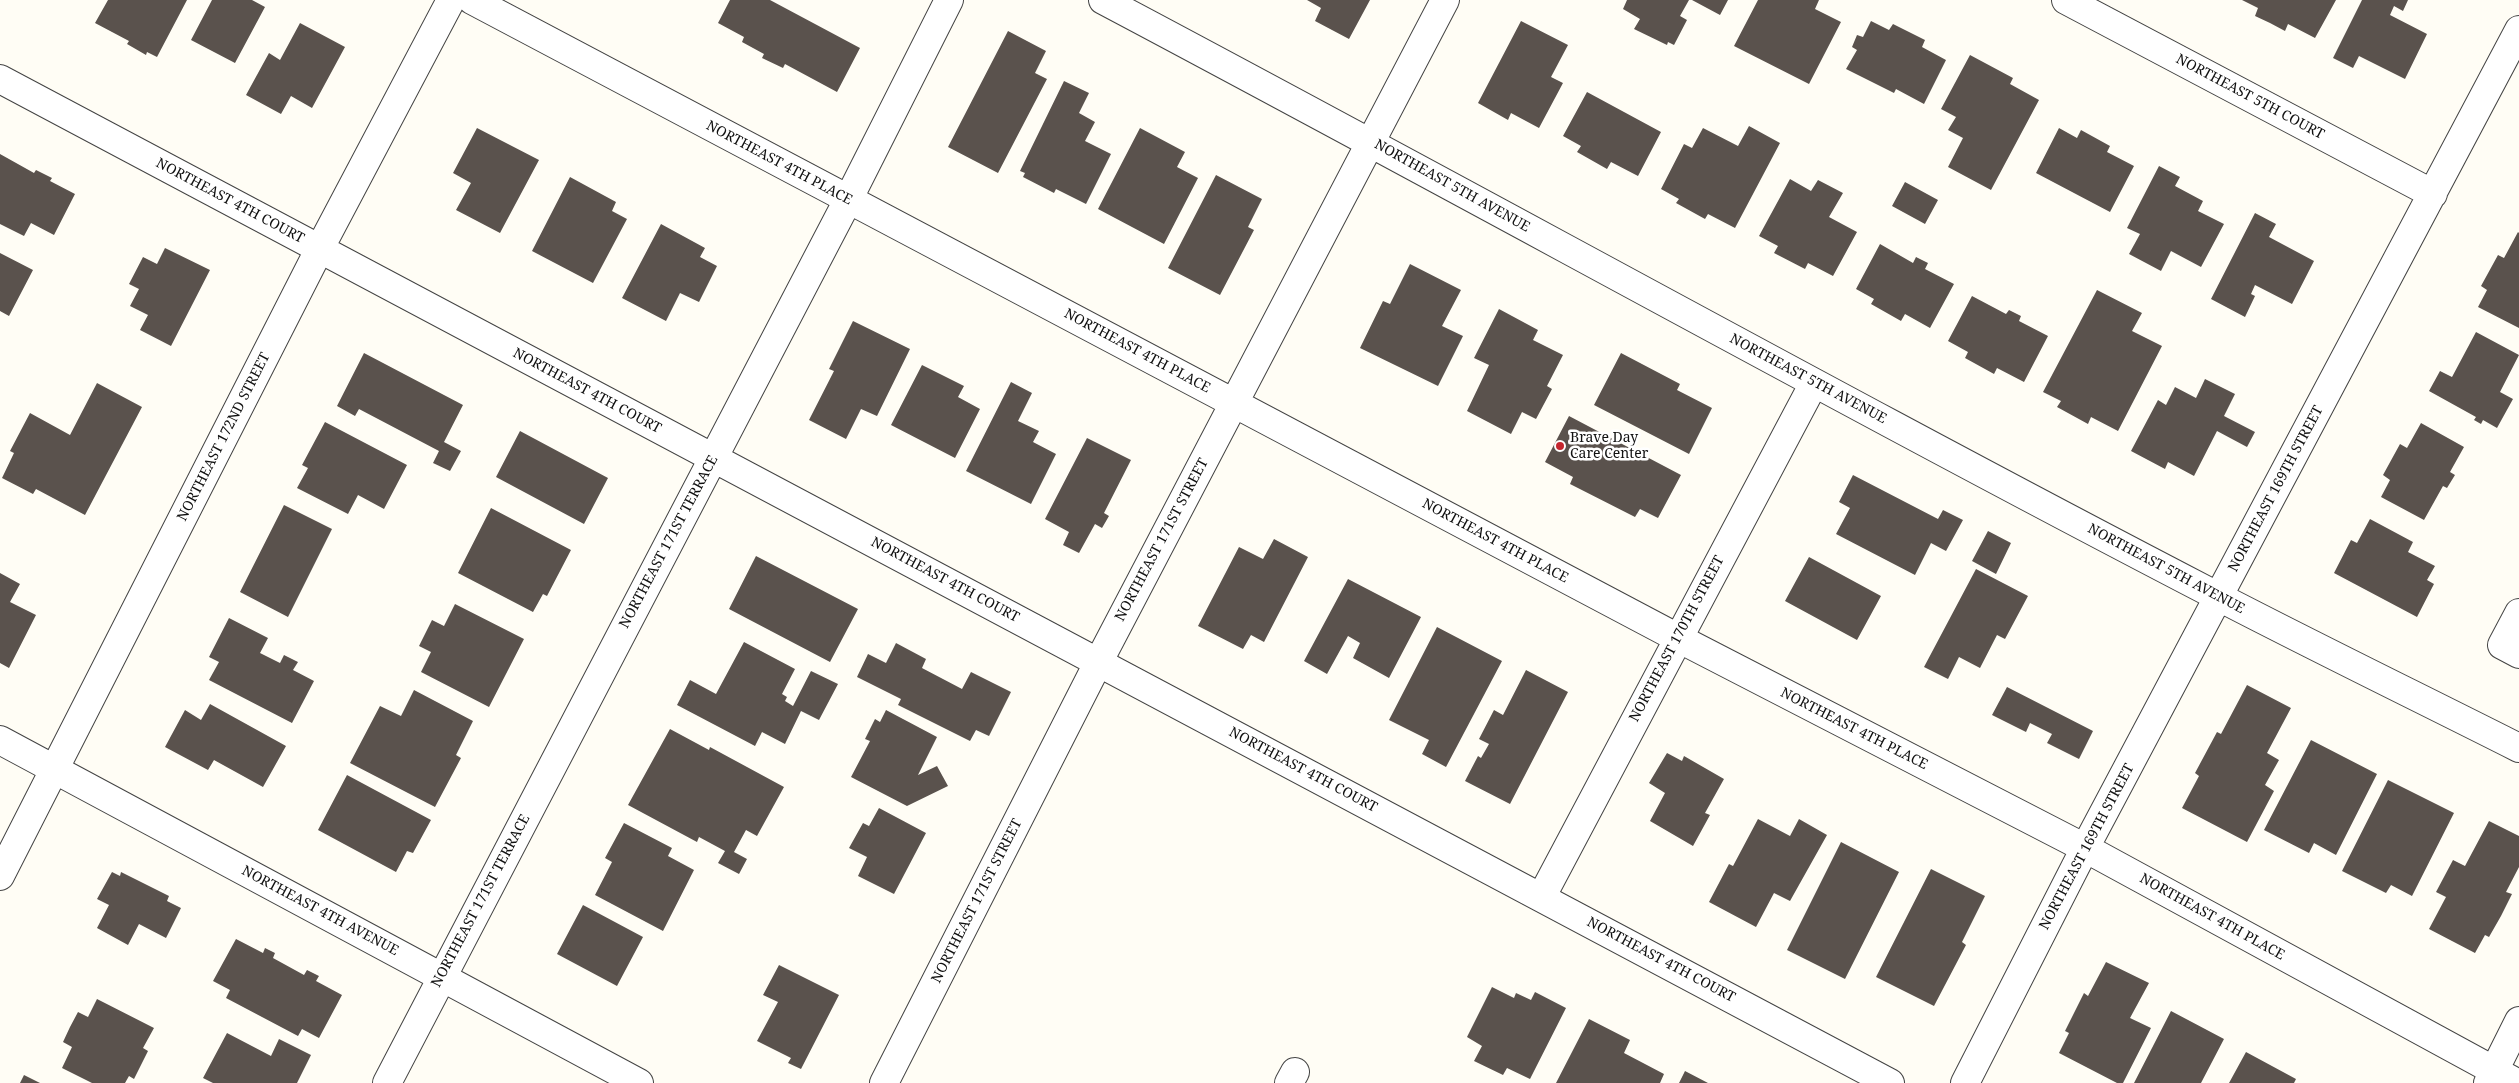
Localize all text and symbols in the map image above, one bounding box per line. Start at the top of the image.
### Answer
street label: NORTHEAST 5TH COURT [2173,51,2327,143]
street label: NORTHEAST 4TH PLACE [703,117,855,209]
street label: NORTHEAST 5TH AVENUE [1371,136,1533,236]
street label: NORTHEAST 4TH COURT [153,155,307,247]
street label: NORTHEAST 4TH PLACE [1061,305,1213,397]
street label: NORTHEAST 5TH AVENUE [1727,330,1889,428]
street label: NORTHEAST 4TH COURT [510,345,664,437]
street label: NORTHEAST 172ND STREET [174,350,274,524]
street label: NORTHEAST 169TH STREET [2225,403,2327,575]
place label: Brave Day Care Center [1570,430,1648,462]
marker: Brave Day Care Center [1554,440,1566,452]
street label: NORTHEAST 171ST TERRACE [616,453,722,631]
street label: NORTHEAST 171ST STREET [1112,456,1212,624]
street label: NORTHEAST 4TH PLACE [1419,495,1571,587]
street label: NORTHEAST 5TH AVENUE [2085,520,2247,618]
street label: NORTHEAST 4TH COURT [868,534,1022,626]
street label: NORTHEAST 170TH STREET [1626,553,1728,725]
street label: NORTHEAST 4TH PLACE [1778,685,1930,773]
street label: NORTHEAST 4TH COURT [1226,724,1380,816]
street label: NORTHEAST 169TH STREET [2036,761,2138,933]
street label: NORTHEAST 171ST TERRACE [428,812,534,990]
street label: NORTHEAST 171ST STREET [928,816,1026,986]
street label: NORTHEAST 4TH AVENUE [239,862,401,960]
street label: NORTHEAST 4TH PLACE [2137,870,2287,964]
street label: NORTHEAST 4TH COURT [1584,914,1738,1006]

